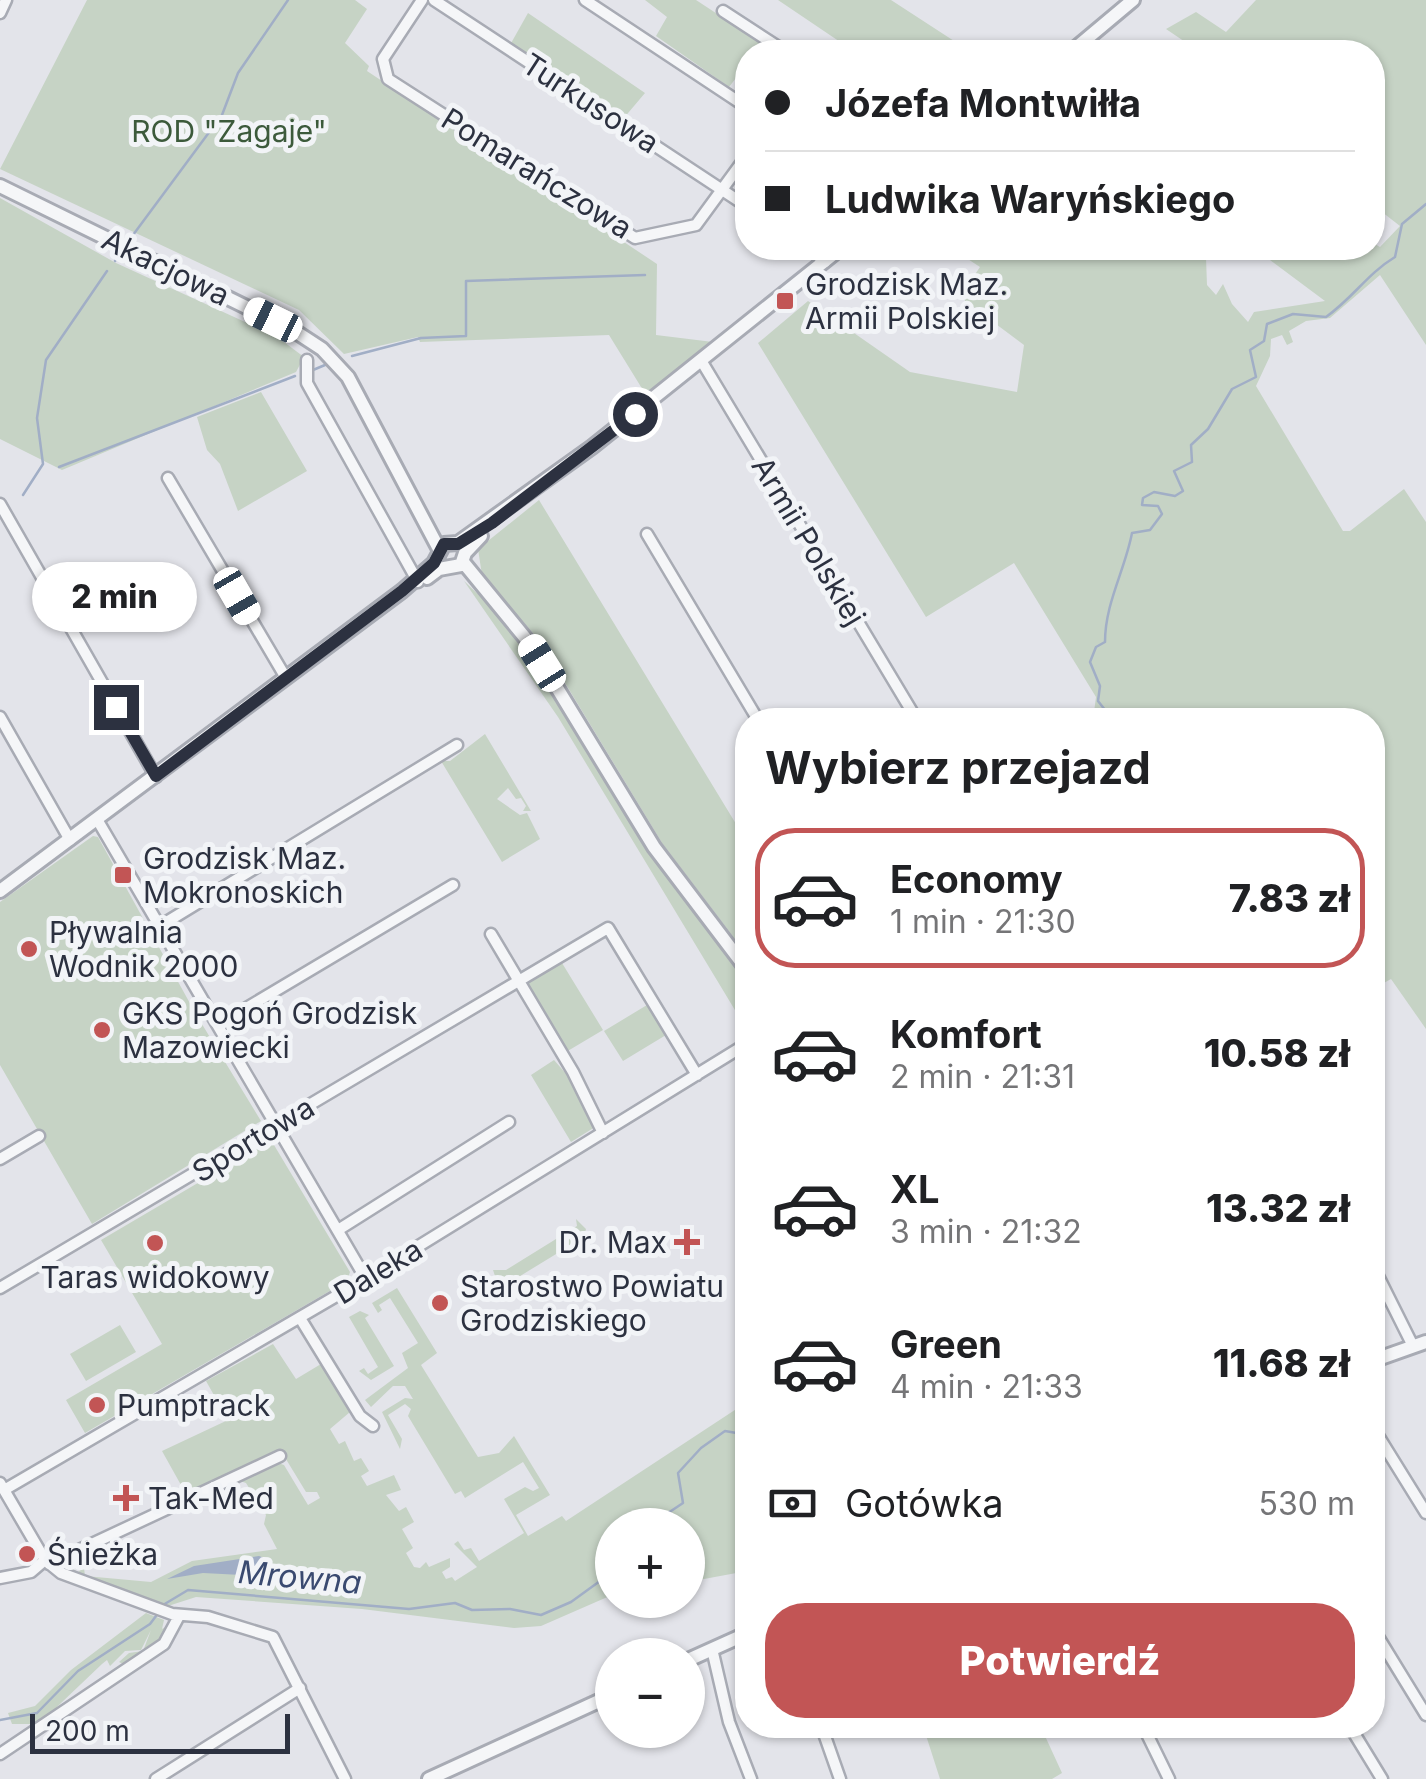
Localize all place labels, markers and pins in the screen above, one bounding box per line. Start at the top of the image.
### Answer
place label: Grodzisk Maz. Armii Polskiej [805,266,1008,336]
marker: Grodzisk Maz. Armii Polskiej [774,290,796,312]
place label: Grodzisk Maz. Mokronoskich [143,840,346,910]
marker: Grodzisk Maz. Mokronoskich [112,864,134,886]
place label: Pływalnia Wodnik 2000 [49,914,238,984]
marker: Pływalnia Wodnik 2000 [18,938,40,960]
place label: GKS Pogoń Grodzisk Mazowiecki [122,995,418,1065]
marker: GKS Pogoń Grodzisk Mazowiecki [91,1019,113,1041]
place label: Dr. Max [559,1224,667,1260]
marker: Dr. Max [676,1231,698,1253]
marker: Taras widokowy [144,1232,166,1254]
place label: Taras widokowy [40,1259,270,1295]
place label: Starostwo Powiatu Grodziskiego [460,1268,724,1338]
marker: Starostwo Powiatu Grodziskiego [429,1292,451,1314]
place label: Pumptrack [117,1387,271,1423]
marker: Pumptrack [86,1394,108,1416]
place label: Tak-Med [148,1480,274,1516]
marker: Tak-Med [113,1485,139,1511]
place label: Śnieżka [47,1536,158,1572]
marker: Śnieżka [16,1543,38,1565]

